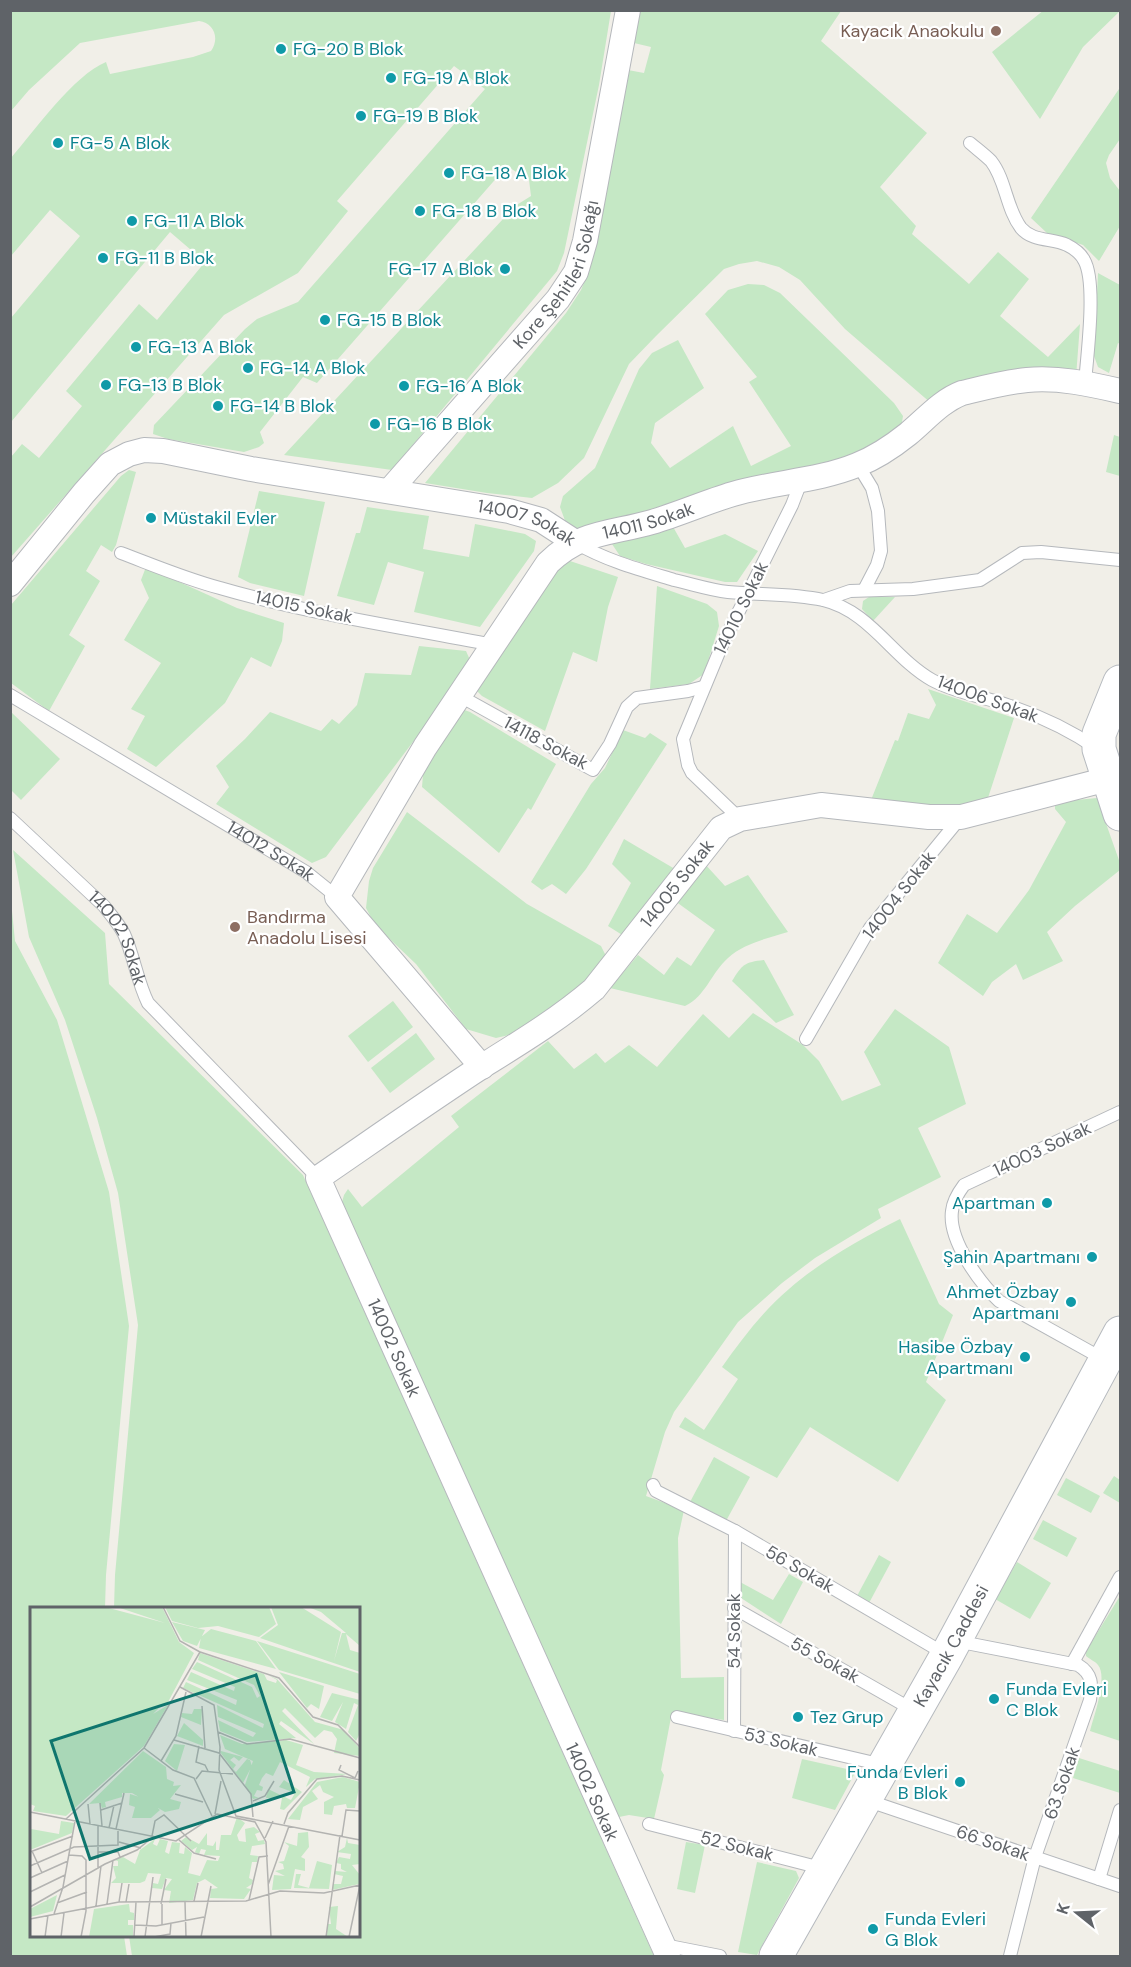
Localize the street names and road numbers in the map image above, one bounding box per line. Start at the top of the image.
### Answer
street label: Kore Şehitleri Sokağı [508,198,604,354]
street label: 14007 Sokak [476,494,581,552]
street label: 14011 Sokak [600,496,697,545]
street label: 14010 Sokak [708,558,774,658]
street label: 14015 Sokak [253,585,355,629]
street label: 14006 Sokak [934,670,1042,728]
street label: 14118 Sokak [500,711,592,775]
street label: 14012 Sokak [222,815,320,887]
street label: 14005 Sokak [635,835,719,933]
street label: 14004 Sokak [857,846,941,944]
street label: 14002 Sokak [83,885,152,988]
street label: 14003 Sokak [989,1116,1095,1182]
street label: 14002 Sokak [362,1295,426,1401]
street label: 56 Sokak [761,1540,839,1598]
street label: Kayacık Caddesi [908,1581,994,1712]
street label: 54 Sokak [722,1593,746,1669]
street label: 55 Sokak [786,1631,864,1689]
street label: 53 Sokak [742,1722,820,1762]
street label: 14002 Sokak [560,1739,624,1845]
street label: 63 Sokak [1038,1743,1086,1823]
street label: 66 Sokak [953,1819,1033,1867]
street label: 52 Sokak [698,1825,776,1867]

